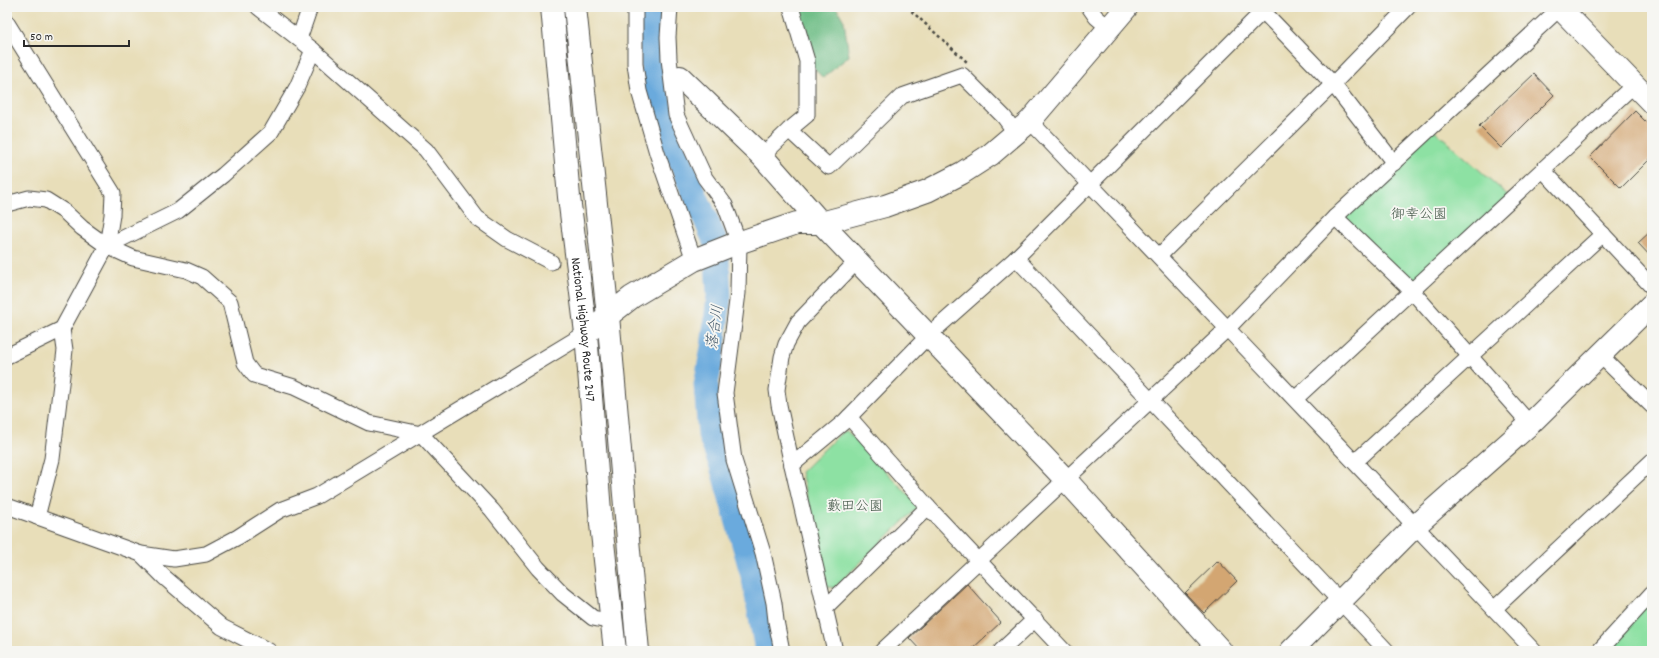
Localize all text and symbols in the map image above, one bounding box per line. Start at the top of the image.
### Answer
scale bar [24,22,129,48]
text: 50 m [30,29,53,46]
park label: 御幸公園 [1391,205,1447,225]
street label: National Highway Route 247 [565,256,599,402]
water label: 落合川 [702,303,730,351]
park label: 藪田公園 [827,497,883,517]

